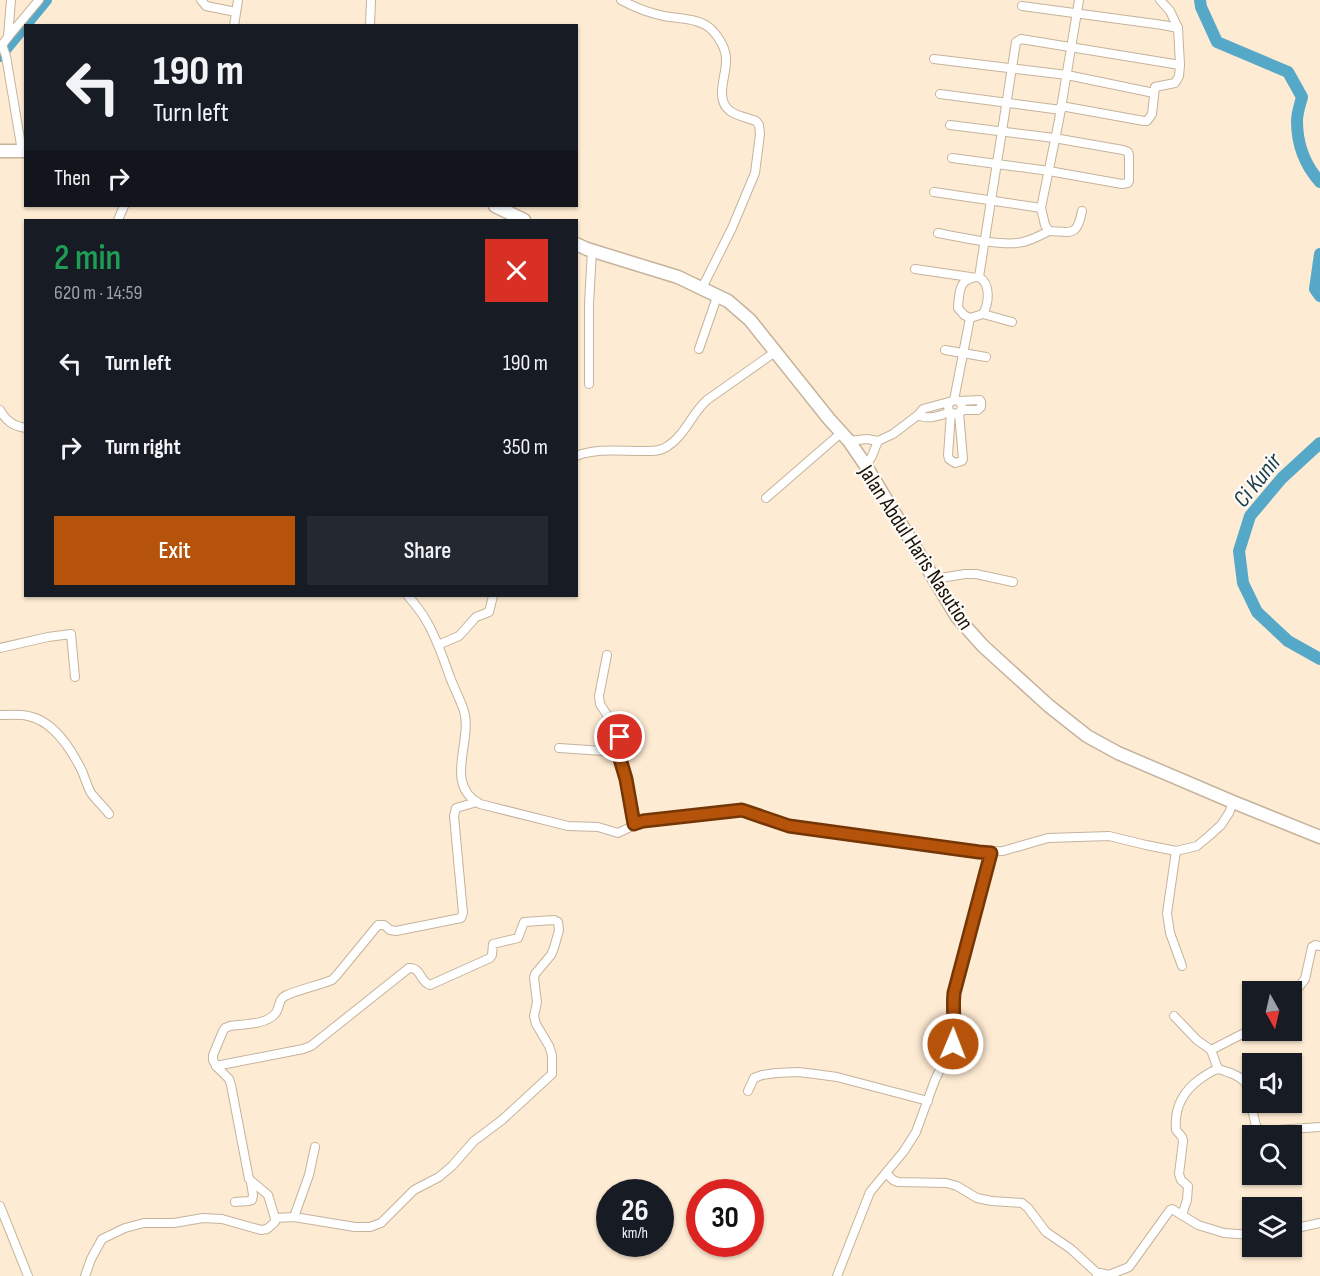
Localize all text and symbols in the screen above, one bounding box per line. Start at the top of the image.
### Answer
text: 190 m [153,46,244,97]
icon: left [54,48,132,126]
text: Turn left [153,97,229,129]
icon: right [102,162,135,195]
text: Then [54,165,90,192]
text: 2 min [54,237,121,280]
button: close [485,239,548,302]
text: 620 m · 14:59 [54,281,142,305]
icon: left [54,347,87,380]
text: Turn left [105,350,171,377]
text: 190 m [503,350,548,377]
icon: right [54,431,87,464]
text: Turn right [105,434,181,461]
text: 350 m [503,434,548,461]
water label: Ci Kunir [1227,447,1289,513]
street label: Jalan Abdul Haris Nasution [852,460,979,635]
button: Exit [54,516,295,585]
button: Share [307,516,548,585]
pin [594,711,645,762]
icon: arrive [603,720,636,753]
north arrow [1242,981,1302,1041]
map controls [1242,981,1302,1257]
position arrow [921,1012,985,1076]
button: sound [1242,1053,1302,1113]
button: search [1242,1125,1302,1185]
speed limit sign: 30 [686,1179,764,1257]
text: 26 [621,1193,649,1229]
button: layers [1242,1197,1302,1257]
text: km/h [622,1224,648,1243]

